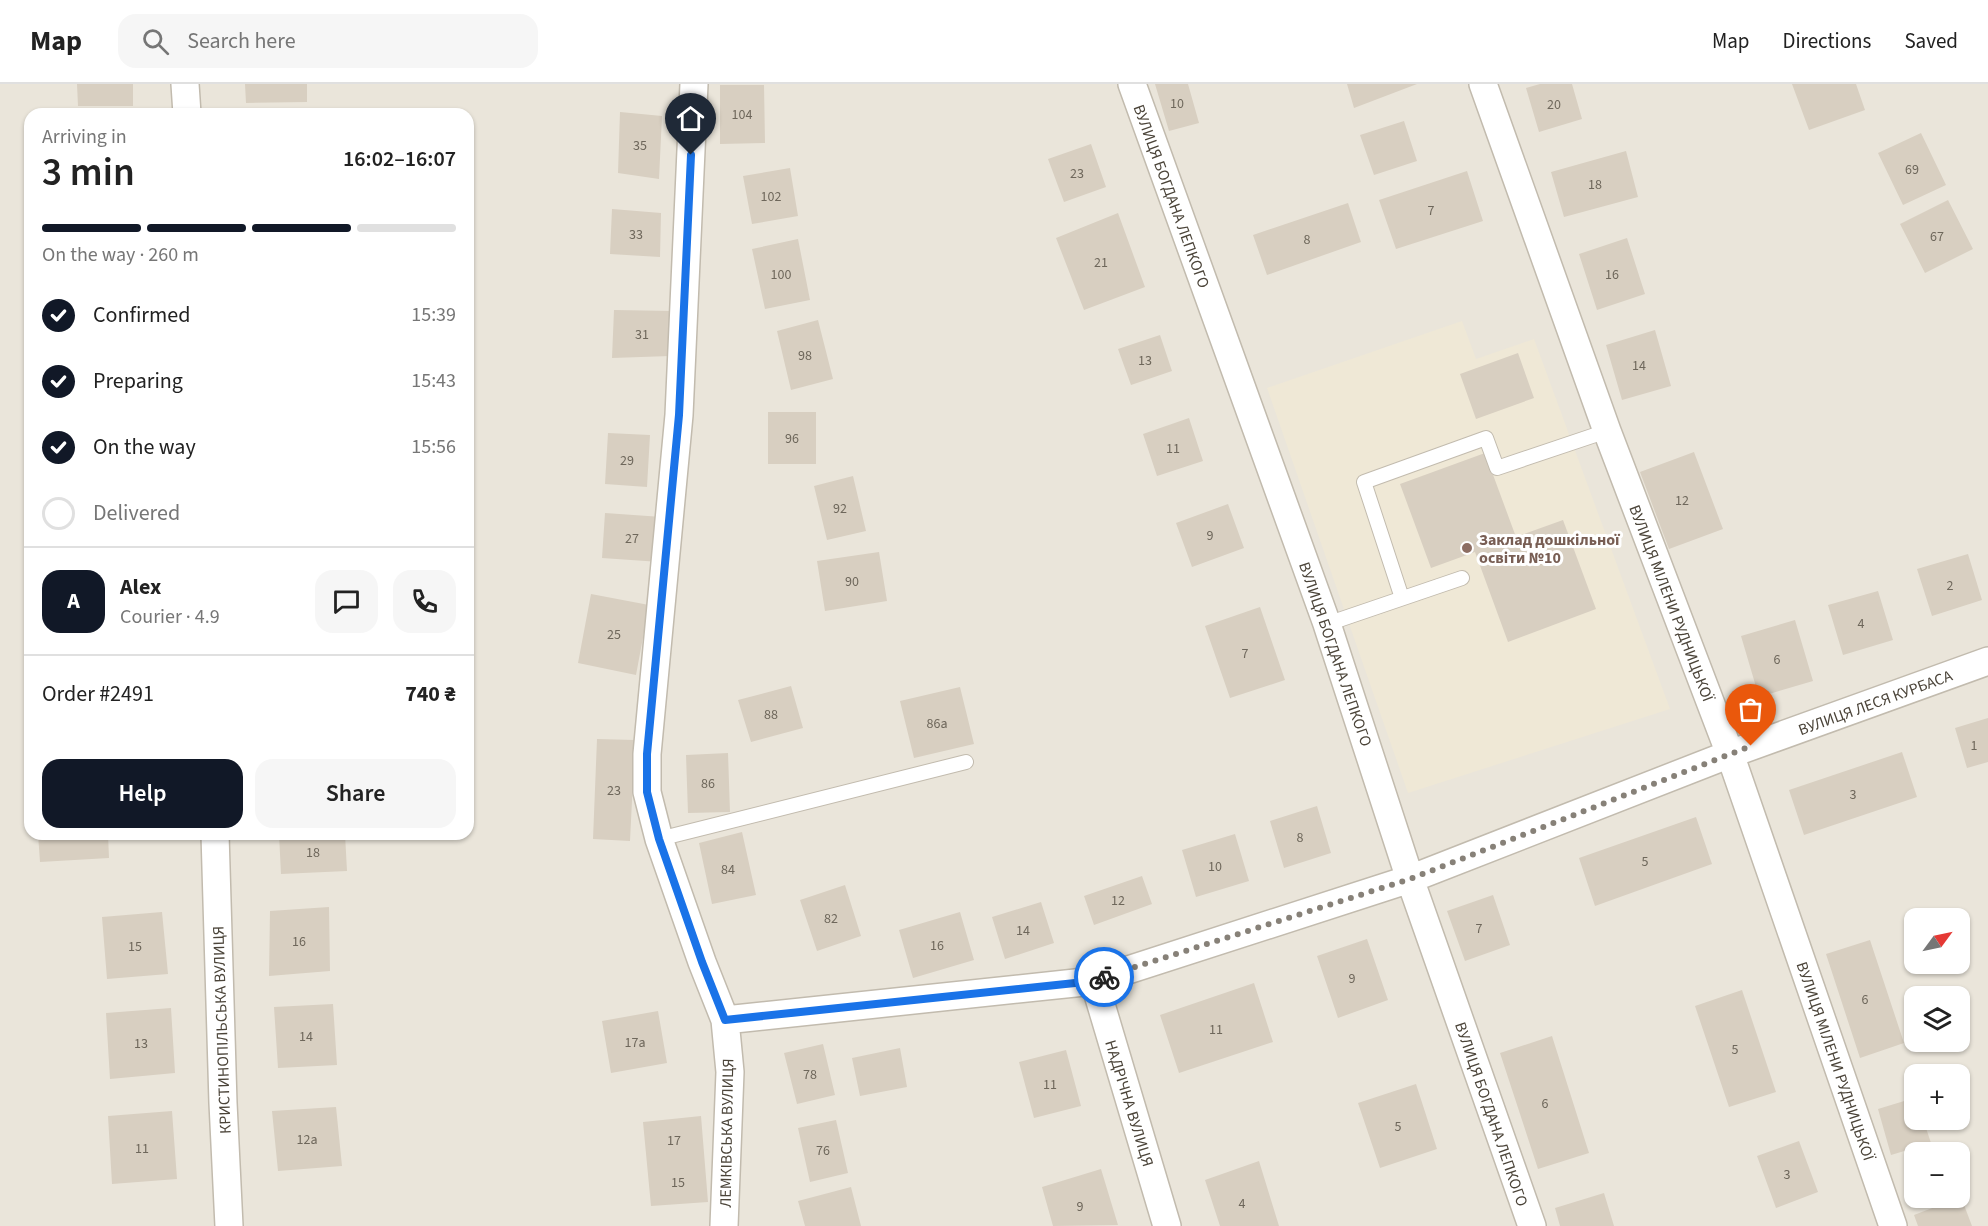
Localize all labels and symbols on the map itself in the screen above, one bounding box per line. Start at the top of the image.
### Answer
pin [665,93,716,155]
house number: 10 [1170,94,1184,114]
house number: 20 [1547,95,1561,115]
street label: ВУЛИЦЯ БОГДАНА ЛЕПКОГО [1128,101,1215,291]
house number: 104 [732,105,752,125]
house number: 35 [633,136,647,156]
house number: 69 [1905,160,1919,180]
house number: 23 [1070,164,1084,184]
house number: 18 [1588,175,1602,195]
house number: 102 [761,187,781,207]
house number: 7 [1428,201,1435,221]
house number: 33 [629,225,643,245]
house number: 67 [1930,227,1944,247]
house number: 8 [1304,230,1311,250]
house number: 21 [1094,253,1108,273]
house number: 100 [771,265,791,285]
house number: 16 [1605,265,1619,285]
house number: 31 [635,325,649,345]
house number: 98 [798,346,812,366]
house number: 13 [1138,351,1152,371]
house number: 14 [1632,356,1646,376]
house number: 96 [785,429,799,449]
house number: 11 [1166,439,1180,459]
house number: 29 [620,451,634,471]
house number: 12 [1675,491,1689,511]
house number: 92 [833,499,847,519]
street label: ВУЛИЦЯ МІЛЕНИ РУДНИЦЬКОЇ [1623,502,1719,706]
house number: 9 [1207,526,1214,546]
house number: 27 [625,529,639,549]
place label: Заклад дошкільної освіти №10 [1479,529,1621,569]
marker: Заклад дошкільної освіти №10 [1460,541,1474,555]
street label: ВУЛИЦЯ БОГДАНА ЛЕПКОГО [1293,559,1377,750]
house number: 90 [845,572,859,592]
house number: 2 [1947,576,1954,596]
house number: 4 [1858,614,1865,634]
house number: 25 [607,625,621,645]
house number: 7 [1242,644,1249,664]
house number: 6 [1774,650,1781,670]
street label: ВУЛИЦЯ ЛЕСЯ КУРБАСА [1795,665,1956,741]
pin [1725,684,1776,746]
house number: 88 [764,705,778,725]
house number: 86а [927,714,947,734]
house number: 1 [1971,736,1978,756]
house number: 86 [701,774,715,794]
house number: 23 [607,781,621,801]
house number: 3 [1850,785,1857,805]
house number: 8 [1297,828,1304,848]
house number: 18 [306,843,320,863]
house number: 5 [1642,852,1649,872]
house number: 10 [1208,857,1222,877]
house number: 84 [721,860,735,880]
house number: 12 [1111,891,1125,911]
north arrow [1904,908,1970,974]
house number: 82 [824,909,838,929]
house number: 7 [1476,919,1483,939]
house number: 14 [1016,921,1030,941]
street label: КРИСТИНОПІЛЬСЬКА ВУЛИЦЯ [207,926,237,1134]
house number: 16 [292,932,306,952]
house number: 16 [930,936,944,956]
house number: 15 [128,937,142,957]
courier [1074,947,1134,1007]
street label: ВУЛИЦЯ МІЛЕНИ РУДНИЦЬКОЇ [1791,959,1880,1164]
house number: 9 [1349,969,1356,989]
house number: 6 [1862,990,1869,1010]
street label: ВУЛИЦЯ БОГДАНА ЛЕПКОГО [1449,1019,1533,1210]
house number: 11 [1209,1020,1223,1040]
house number: 14 [299,1027,313,1047]
house number: 17а [625,1033,645,1053]
house number: 13 [134,1034,148,1054]
street label: НАДРІЧНА ВУЛИЦЯ [1099,1037,1159,1169]
house number: 5 [1732,1040,1739,1060]
street label: ЛЕМКІВСЬКА ВУЛИЦЯ [715,1058,739,1208]
house number: 78 [803,1065,817,1085]
house number: 11 [1043,1075,1057,1095]
house number: 6 [1542,1094,1549,1114]
house number: 5 [1395,1117,1402,1137]
house number: 12а [297,1130,317,1150]
house number: 17 [667,1131,681,1151]
house number: 11 [135,1139,149,1159]
house number: 76 [816,1141,830,1161]
house number: 3 [1784,1165,1791,1185]
house number: 15 [671,1173,685,1193]
house number: 4 [1239,1194,1246,1214]
house number: 9 [1077,1197,1084,1217]

